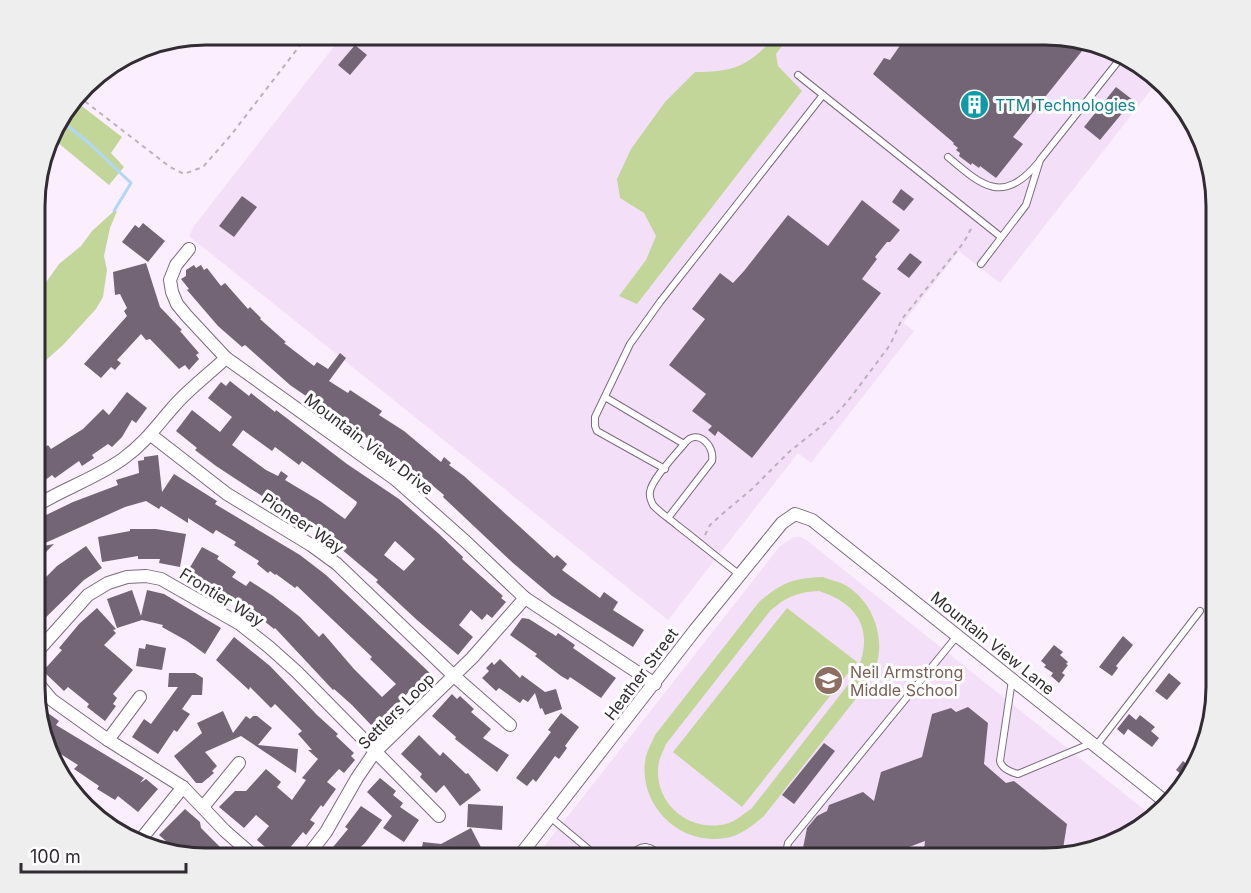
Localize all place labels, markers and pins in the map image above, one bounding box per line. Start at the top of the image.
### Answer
building icon: TTM Technologies [958,89,990,121]
place label: TTM Technologies [995,95,1136,115]
place label: Neil Armstrong Middle School [850,662,963,700]
school or university icon: Neil Armstrong Middle School [813,665,845,697]

